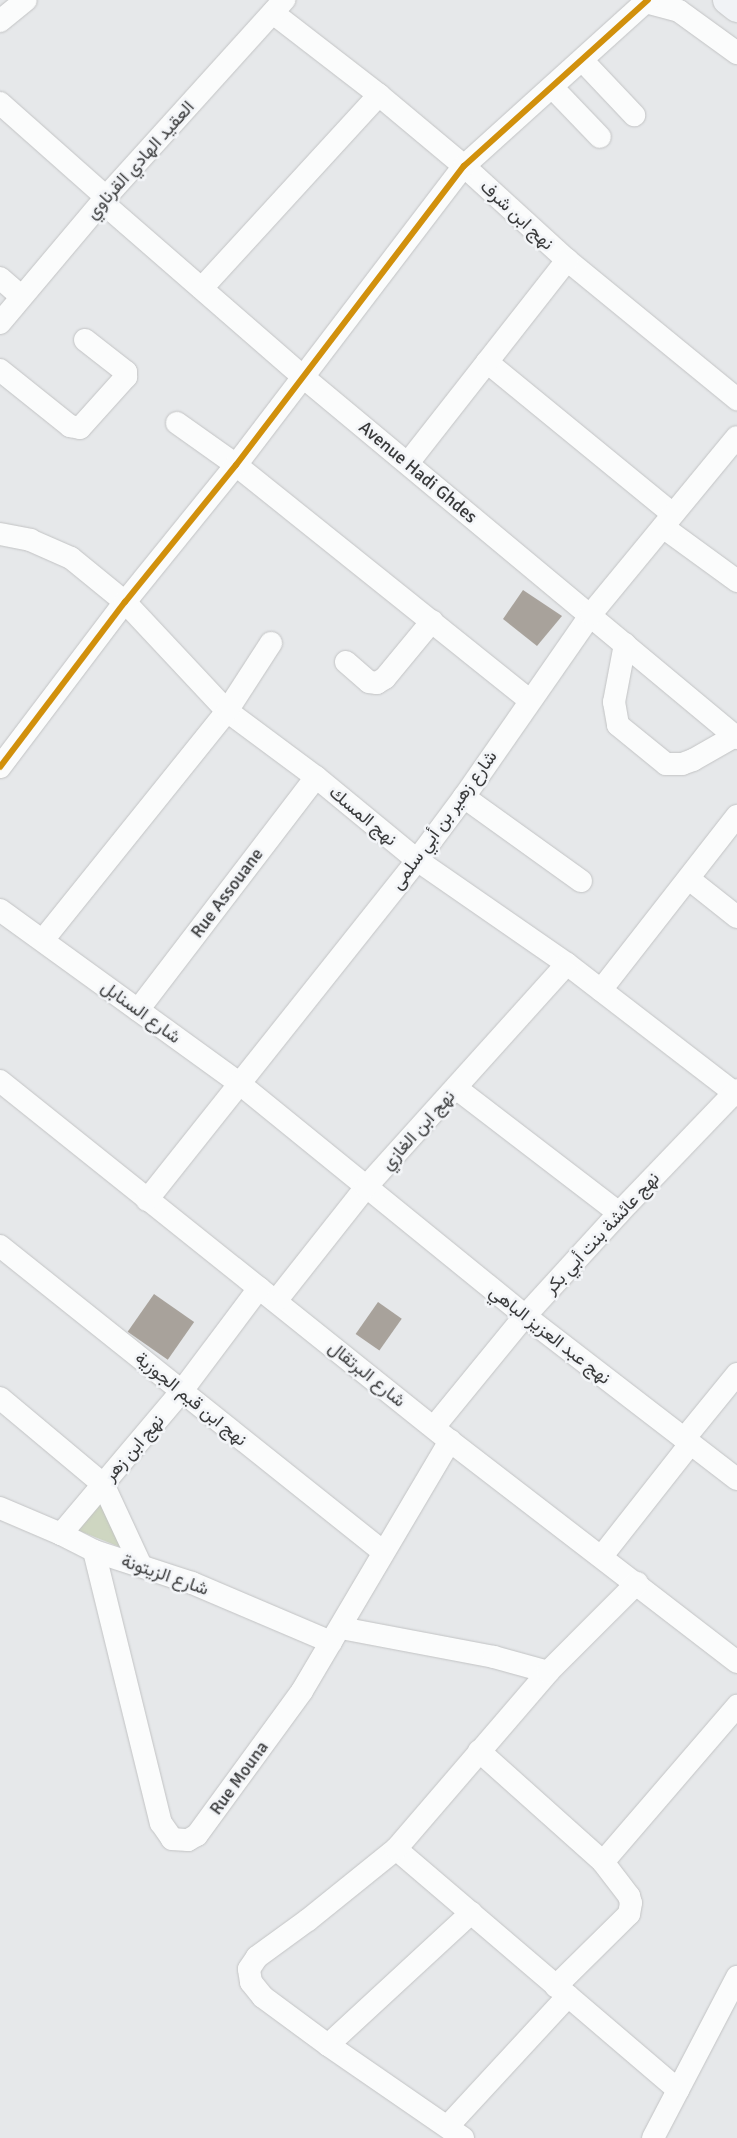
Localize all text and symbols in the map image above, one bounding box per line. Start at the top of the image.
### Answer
street label: العقيد الهادي القرناوي [81,96,199,224]
street label: نهج ابن شرف [476,176,558,254]
street label: Avenue Hadi Ghdes [355,416,481,528]
street label: شارع زهير بن أبي سلمى [386,746,502,894]
street label: نهج المسك [325,781,401,851]
street label: Rue Assouane [186,844,268,942]
street label: شارع السنابل [97,976,185,1048]
street label: نهج ابن الغازي [376,1086,460,1174]
street label: نهج عائشة بنت أبي بكر [540,1168,664,1298]
street label: نهج عبد العزيز الباهي [485,1281,615,1389]
street label: شارع البرتقال [324,1336,410,1412]
street label: نهج ابن قيم الجوزية [131,1347,251,1451]
street label: نهج ابن زهر [99,1410,169,1486]
street label: شارع الزيتونة [118,1550,212,1600]
street label: Rue Mouna [205,1737,273,1819]

